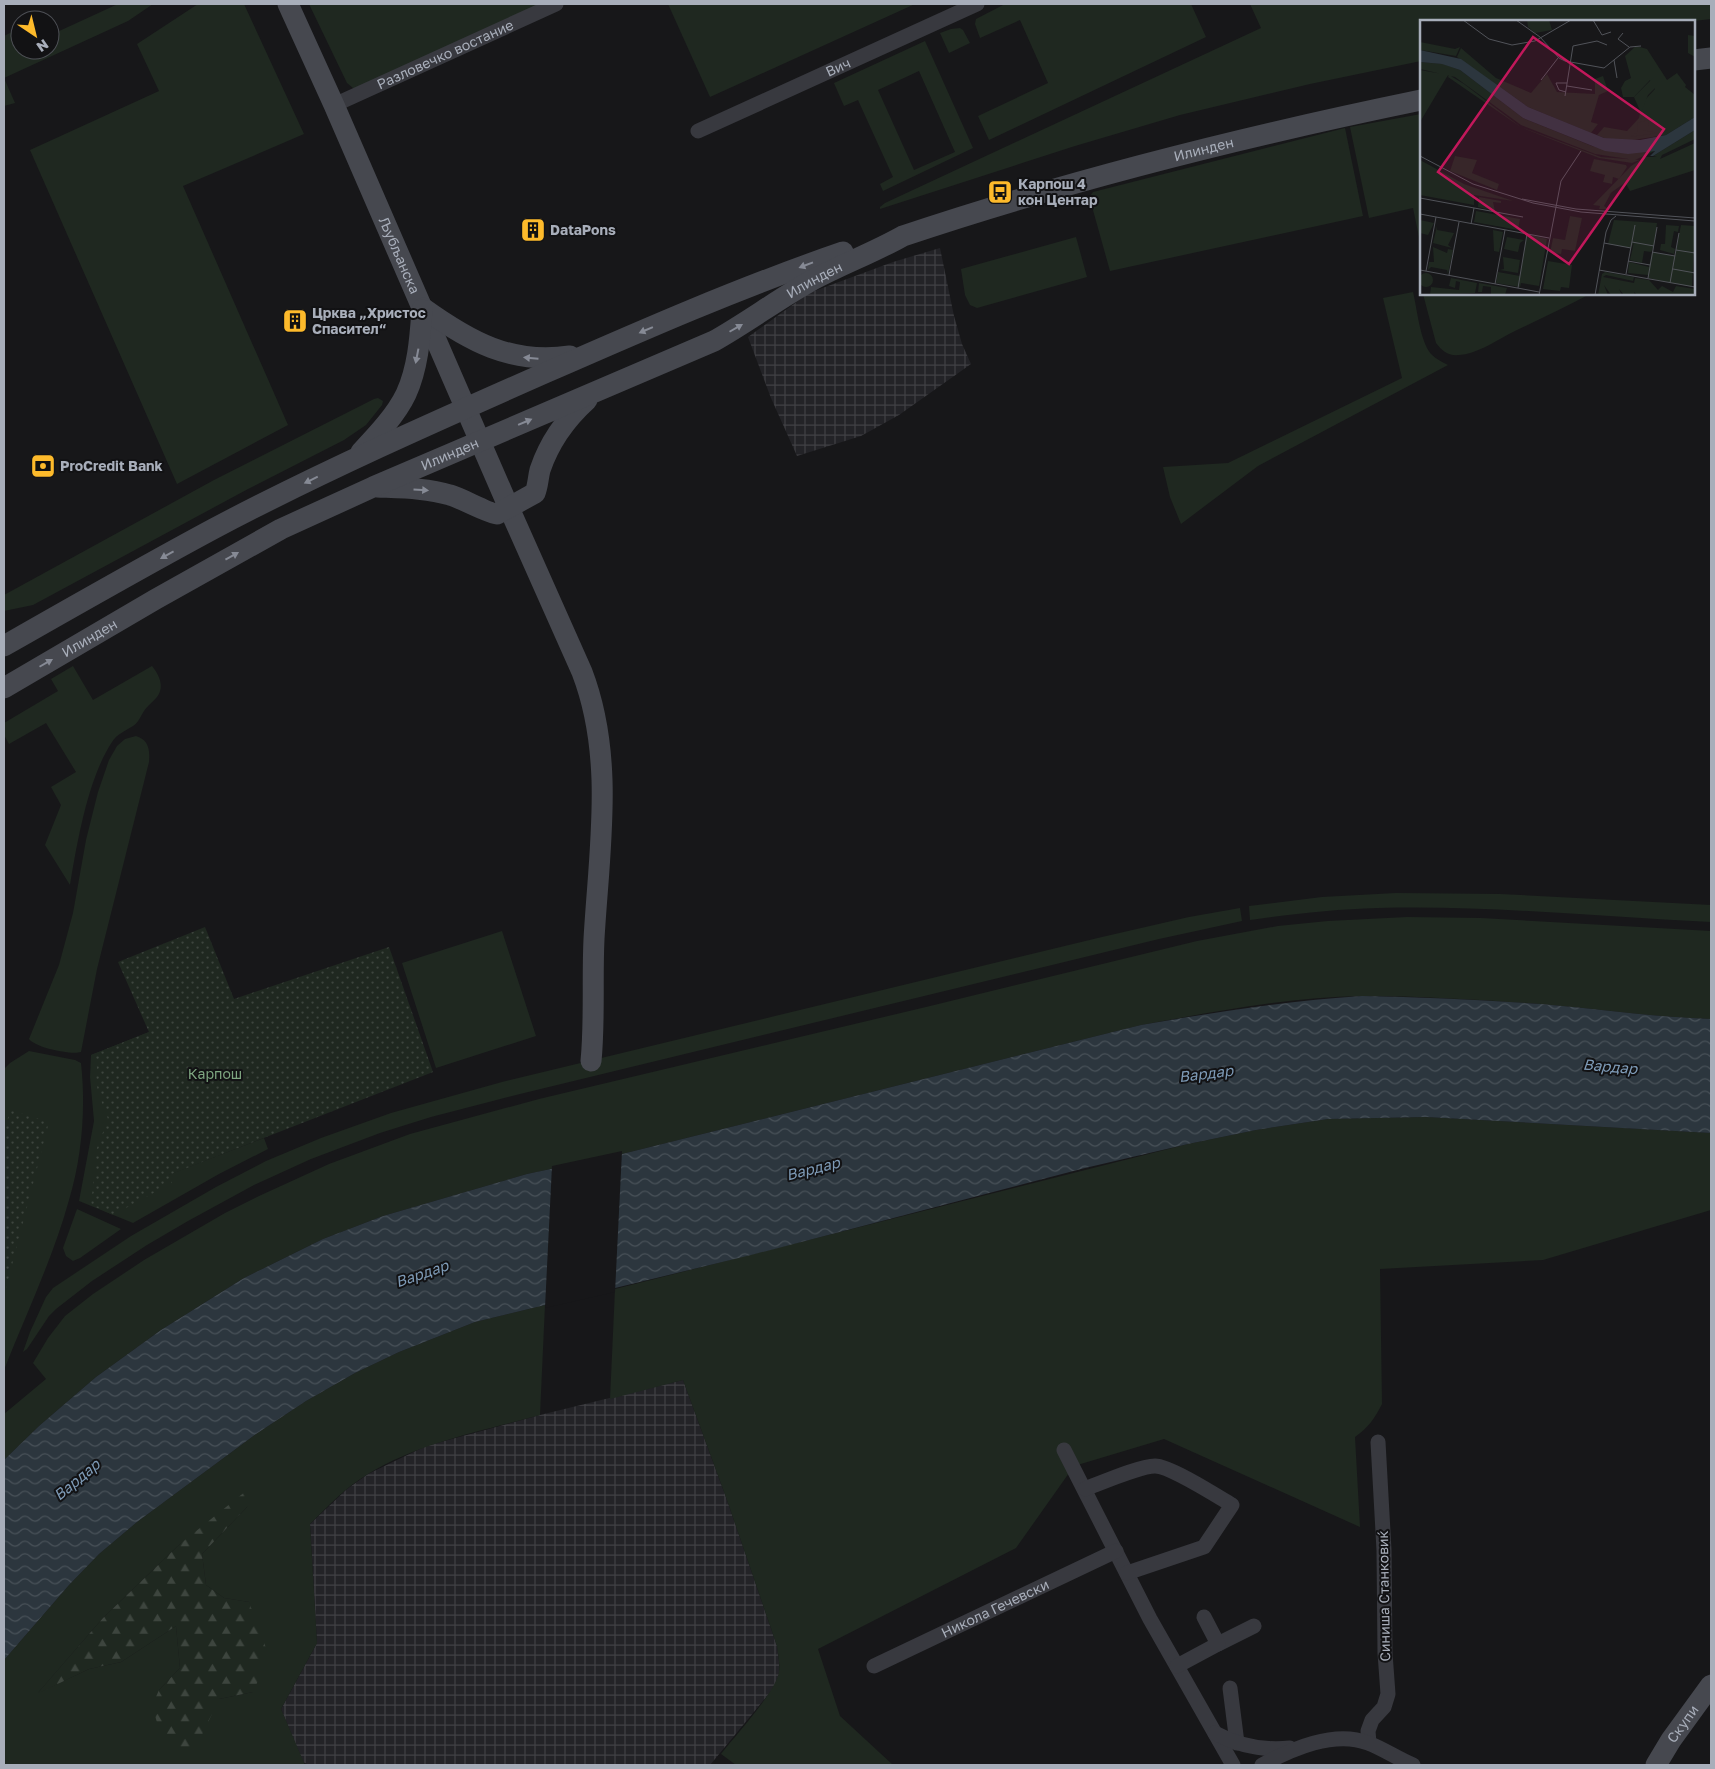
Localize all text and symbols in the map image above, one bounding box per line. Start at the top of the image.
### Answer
north arrow [10,10,60,60]
street label: Разловечко востание [374,16,516,92]
inset map [1420,20,1695,295]
text: N [34,36,52,56]
street label: Вич [823,54,853,80]
street label: Илинден [1172,133,1235,164]
place label: Карпош 4 кон Центар [1018,175,1098,208]
bus stop icon: Карпош 4 кон Центар [987,179,1013,205]
street label: Љубљанска [376,214,424,296]
building icon: DataPons [520,217,546,243]
place label: DataPons [550,221,616,238]
street label: Илинден [783,258,845,302]
one-way arrow [799,262,814,269]
place label: Црква „Христос Спасител“ [312,304,426,337]
building icon: Црква „Христос Спасител“ [282,308,308,334]
one-way arrow [729,324,744,332]
one-way arrow [639,326,653,334]
one-way arrow [413,348,421,363]
one-way arrow [523,353,539,361]
one-way arrow [518,418,533,426]
street label: Илинден [418,434,481,474]
bank icon: ProCredit Bank [30,453,56,479]
place label: ProCredit Bank [60,457,163,474]
one-way arrow [304,476,318,484]
one-way arrow [414,486,430,494]
one-way arrow [161,550,174,559]
one-way arrow [226,552,239,561]
street label: Илинден [59,615,120,660]
one-way arrow [39,659,52,668]
water label: Вардар [1582,1055,1640,1078]
water label: Вардар [1178,1061,1236,1085]
park label: Карпош [188,1065,242,1082]
water label: Вардар [784,1152,843,1183]
water label: Вардар [393,1255,452,1290]
water label: Вардар [50,1454,104,1504]
street label: Синиша Станковиќ [1374,1530,1393,1662]
street label: Никола Гечевски [938,1575,1051,1641]
street label: Скупи [1663,1701,1702,1746]

